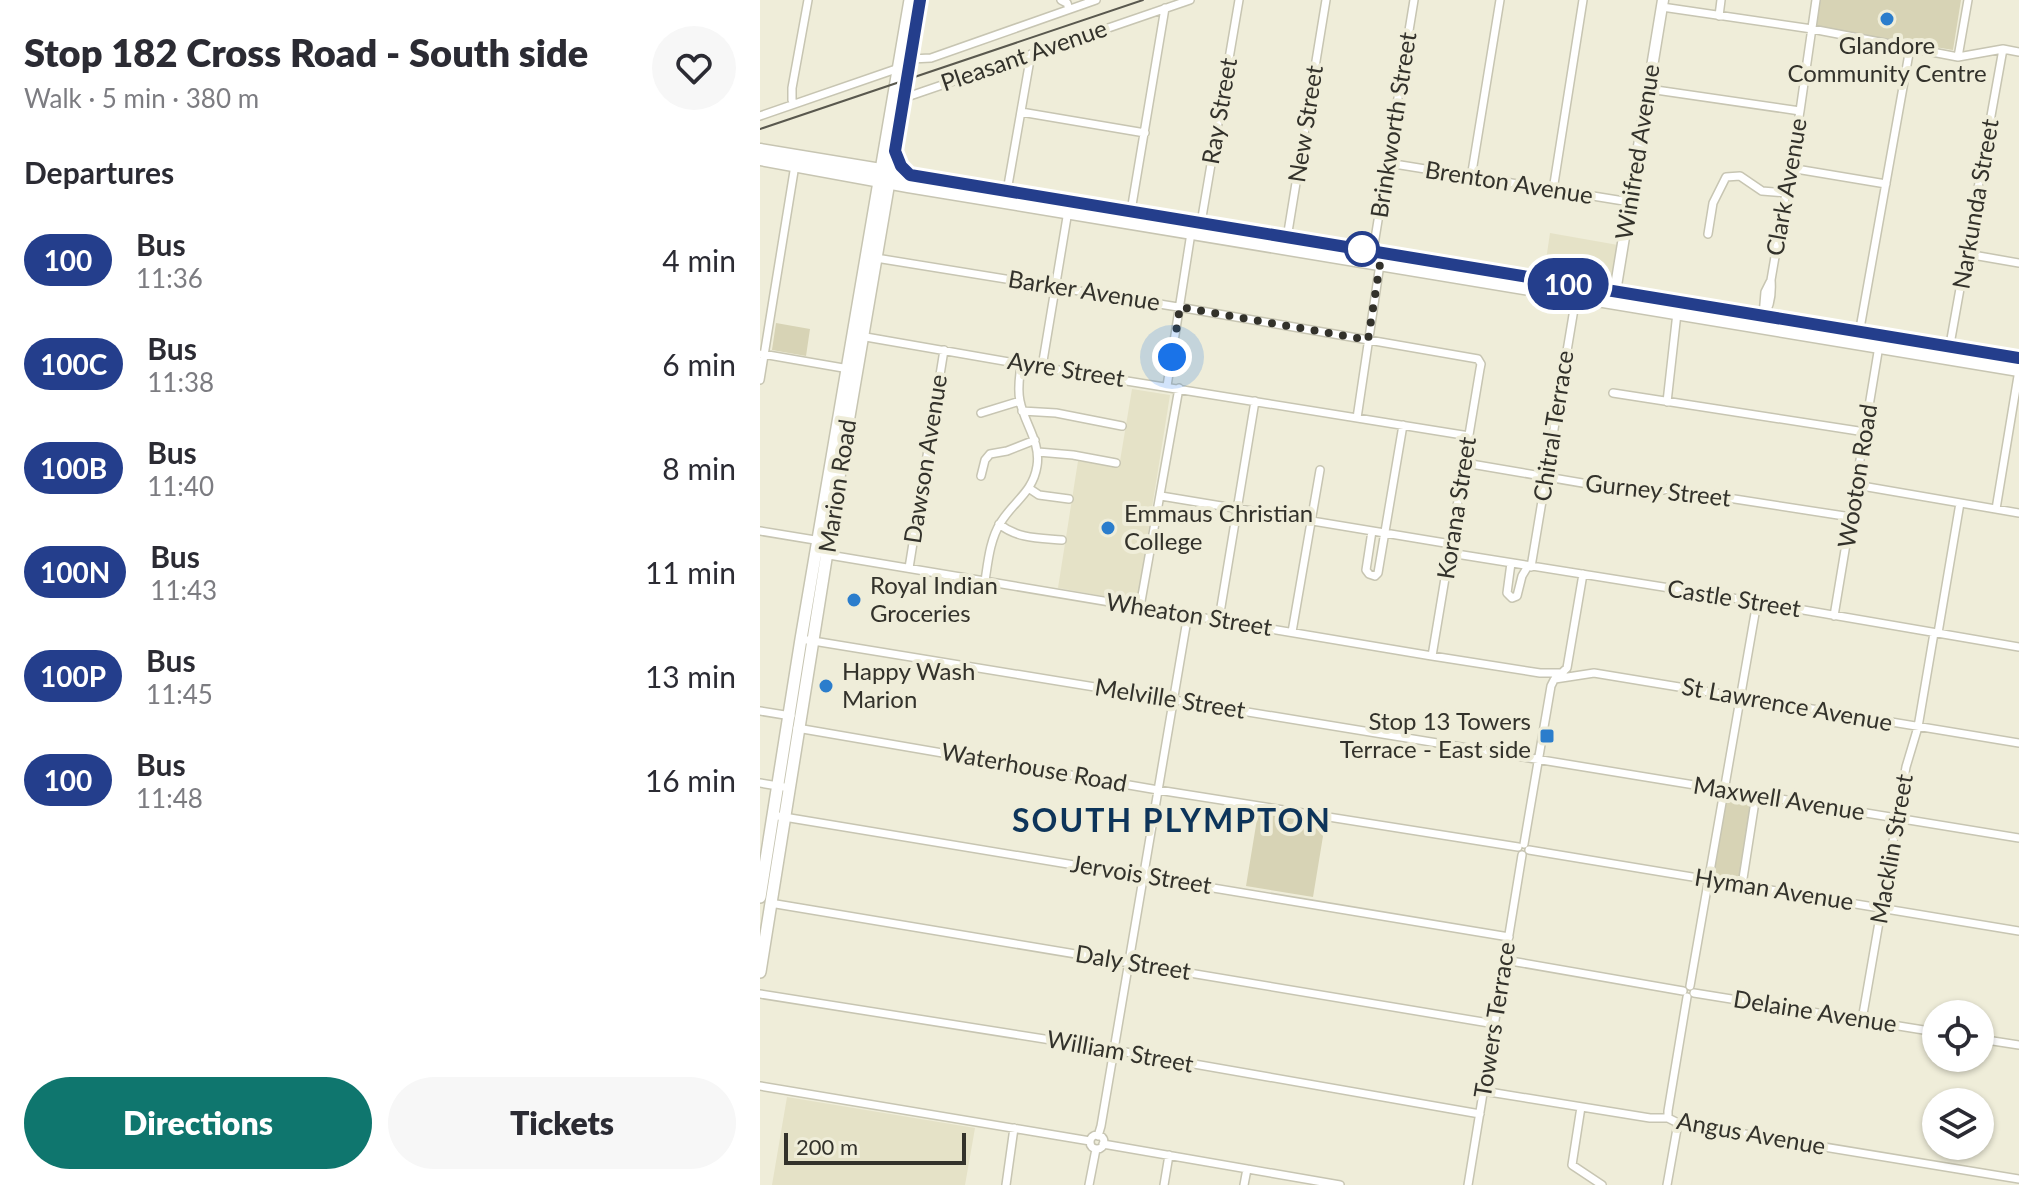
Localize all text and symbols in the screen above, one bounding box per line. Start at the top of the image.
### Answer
marker: Glandore Community Centre [1878,10,1896,28]
street label: Pleasant Avenue [937,13,1110,97]
button: heart [652,26,736,110]
text: Stop 182 Cross Road - South side [24,29,588,75]
street label: Brinkworth Street [1364,29,1422,220]
place label: Glandore Community Centre [1787,30,1987,87]
street label: Ray Street [1195,55,1242,166]
street label: Winifred Avenue [1608,62,1665,242]
street label: New Street [1281,63,1328,184]
text: Walk · 5 min · 380 m [24,82,259,114]
street label: Clark Avenue [1759,116,1812,258]
street label: Narkunda Street [1945,116,2004,291]
text: Departures [24,154,174,190]
street label: Brenton Avenue [1423,154,1595,209]
text: Bus [136,226,186,262]
unlabelled marker [1345,232,1379,266]
text: 4 min [662,242,736,278]
text: 100 [44,243,92,277]
line badge: 100 [1522,258,1614,310]
text: 11:36 [136,262,203,294]
street label: Barker Avenue [1006,263,1162,316]
text: 100 [1544,267,1592,301]
text: Bus [147,330,197,366]
your location [1152,337,1192,377]
street label: Ayre Street [1006,345,1127,392]
text: 6 min [662,346,736,382]
text: 100C [40,347,107,381]
street label: Chitral Terrace [1526,348,1579,503]
text: 11:38 [147,366,214,398]
street label: Dawson Avenue [897,372,952,545]
street label: Wooton Road [1831,402,1882,550]
street label: Marion Road [812,417,861,555]
text: Bus [147,434,197,470]
street label: Korana Street [1430,434,1481,581]
text: 8 min [662,450,736,486]
text: 100B [40,451,107,485]
street label: Gurney Street [1584,467,1733,512]
text: 11:40 [147,470,214,502]
place label: Emmaus Christian College [1124,498,1313,555]
marker: Emmaus Christian College [1099,519,1117,537]
text: Bus [150,538,200,574]
text: 11 min [645,554,736,590]
text: 100N [40,555,110,589]
place label: Royal Indian Groceries [870,570,998,627]
street label: Castle Street [1665,573,1803,622]
text: 11:43 [150,574,217,606]
street label: Wheaton Street [1104,586,1275,641]
marker: Royal Indian Groceries [845,591,863,609]
text: Bus [146,642,196,678]
place label: Happy Wash Marion [842,656,975,713]
text: 13 min [645,658,736,694]
text: 100P [40,659,106,693]
street label: Melville Street [1093,671,1248,724]
street label: St Lawrence Avenue [1680,671,1895,736]
marker: Happy Wash Marion [817,677,835,695]
text: 11:45 [146,678,213,710]
place label: Stop 13 Towers Terrace - East side [1340,706,1531,763]
marker: Stop 13 Towers Terrace - East side [1538,727,1556,745]
street label: Waterhouse Road [939,736,1129,797]
text: Bus [136,746,186,782]
text: 16 min [645,762,736,798]
text: 100 [44,763,92,797]
street label: Maxwell Avenue [1691,770,1867,825]
street label: Macklin Street [1863,771,1918,926]
text: 11:48 [136,782,203,814]
district label: SOUTH PLYMPTON [1012,800,1332,839]
street label: Jervois Street [1069,848,1214,899]
street label: Hyman Avenue [1693,862,1856,915]
street label: Daly Street [1073,938,1194,985]
street label: Towers Terrace [1467,940,1520,1100]
street label: Delaine Avenue [1731,983,1899,1038]
map controls [1922,1000,1994,1160]
button: locate [1922,1000,1994,1072]
street label: William Street [1045,1023,1196,1078]
button: Directions [24,1077,372,1169]
button: Tickets [388,1077,736,1169]
button: layers [1922,1088,1994,1160]
street label: Angus Avenue [1675,1105,1828,1160]
scale bar [784,1129,966,1165]
text: 200 m [796,1133,858,1160]

